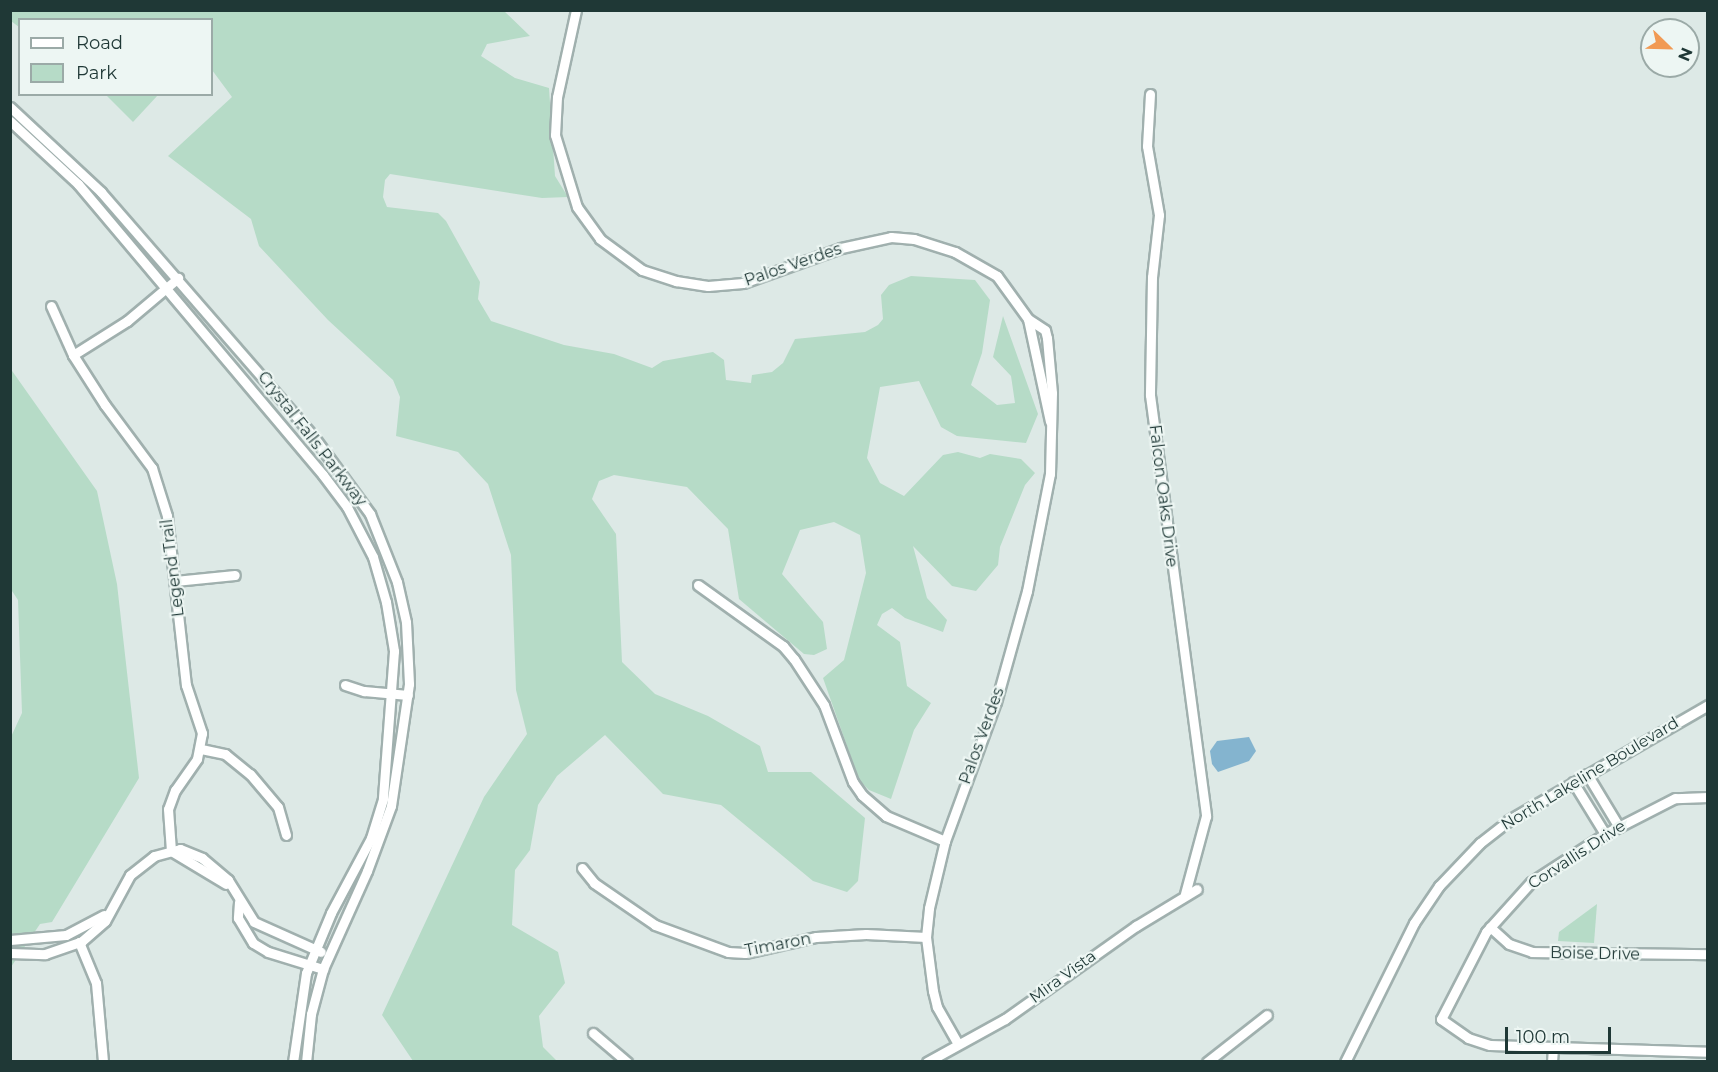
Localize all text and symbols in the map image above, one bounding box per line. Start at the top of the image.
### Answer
legend [18,18,213,96]
north arrow [1640,18,1700,78]
text: Road [76,32,123,54]
text: N [1674,45,1696,64]
text: Park [76,62,117,84]
street label: Palos Verdes [742,239,844,291]
street label: Crystal Falls Parkway [253,368,371,510]
street label: Falcon Oaks Drive [1145,424,1181,568]
street label: Legend Trail [157,518,189,618]
street label: Palos Verdes [956,685,1008,787]
street label: North Lakeline Boulevard [1498,713,1682,835]
street label: Corvallis Drive [1525,816,1629,894]
street label: Timaron [743,929,813,961]
street label: Boise Drive [1550,944,1640,964]
street label: Mira Vista [1026,946,1100,1008]
scale bar [1508,1015,1614,1053]
text: 100 m [1516,1026,1570,1048]

